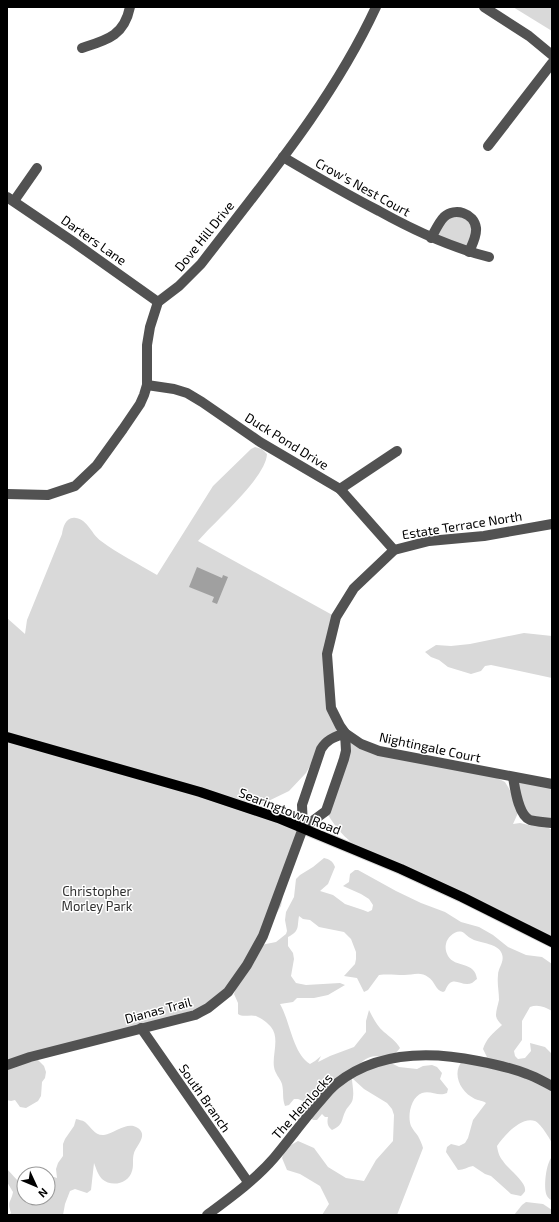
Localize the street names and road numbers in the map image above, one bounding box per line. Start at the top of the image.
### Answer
street label: Crow's Nest Court [313,154,413,220]
street label: Dove Hill Drive [171,198,237,274]
street label: Darters Lane [58,212,130,268]
street label: Duck Pond Drive [242,409,332,473]
street label: Estate Terrace North [401,508,523,542]
street label: Nightingale Court [378,728,482,766]
street label: Searingtown Road [237,784,343,838]
street label: Dianas Trail [123,993,193,1027]
street label: South Branch [176,1061,234,1135]
street label: The Hemlocks [268,1070,336,1142]

